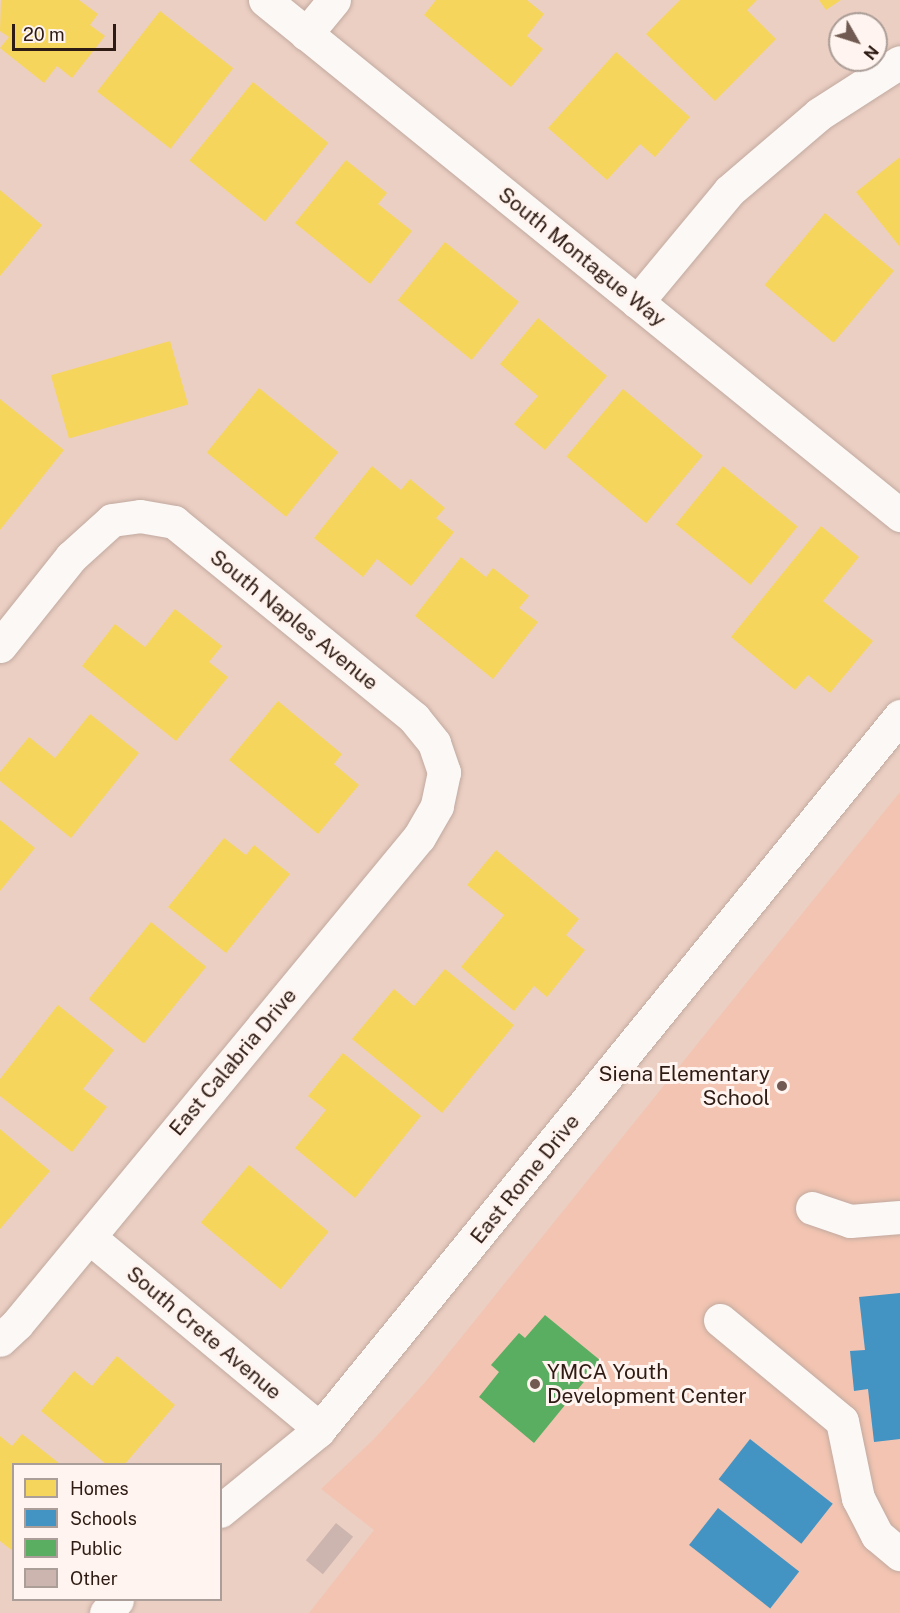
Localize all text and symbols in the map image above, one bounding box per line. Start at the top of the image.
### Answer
scale bar [15,12,118,50]
north arrow [828,12,888,72]
text: 20 m [23,24,65,45]
text: N [860,42,882,63]
street label: South Montague Way [493,182,671,332]
street label: South Naples Avenue [205,544,383,696]
street label: East Calabria Drive [164,983,302,1141]
place label: Siena Elementary School [598,1061,770,1111]
marker: Siena Elementary School [775,1079,789,1093]
street label: East Rome Drive [465,1109,585,1249]
street label: South Crete Avenue [121,1261,287,1405]
place label: YMCA Youth Development Center [547,1359,747,1409]
marker: YMCA Youth Development Center [528,1377,542,1391]
legend [12,1463,222,1601]
text: Homes [70,1478,129,1499]
text: Schools [70,1508,137,1529]
text: Public [70,1538,122,1559]
text: Other [70,1568,118,1589]

